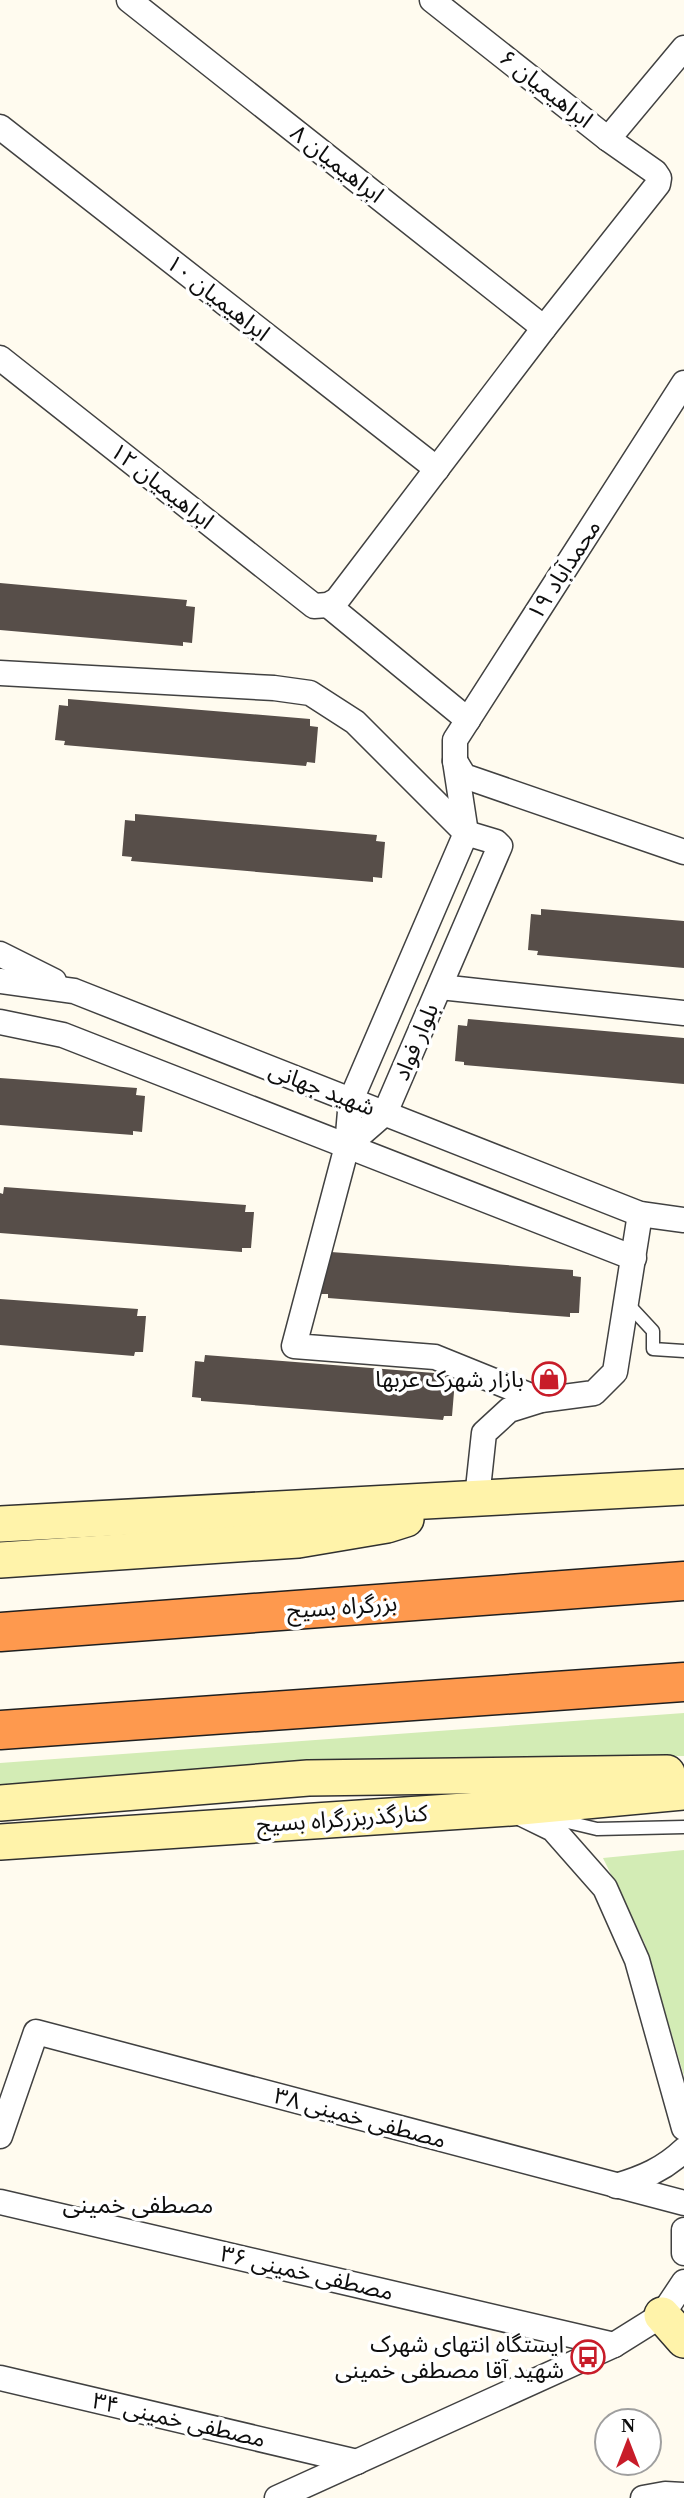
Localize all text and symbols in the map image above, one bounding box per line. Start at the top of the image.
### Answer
street label: ابراهیمیان ۶ [494,45,597,134]
street label: ابراهیمیان ۸ [285,120,388,209]
street label: ابراهیمیان ۱۰ [161,250,274,347]
street label: ابراهیمیان ۱۲ [105,438,218,535]
street label: محمدآباد ۱۹ [523,516,605,624]
street label: بلوار فواد [389,1000,444,1085]
street label: شهید جهانی [266,1057,378,1121]
shop icon: بازار شهرک عربها [530,1360,568,1398]
place label: بازار شهرک عربها [375,1367,524,1393]
street label: بزرگراه بسیج [286,1591,398,1627]
street label: کنارگذربزرگراه بسیج [256,1801,429,1841]
street label: مصطفی خمینی ۳۸ [271,2083,449,2153]
district label: مصطفی خمینی [63,2192,213,2218]
street label: مصطفی خمینی ۳۶ [218,2241,396,2305]
place label: ایستگاه انتهای شهرک شهید آقا مصطفی خمینی [335,2332,564,2383]
bus stop icon: ایستگاه انتهای شهرک شهید آقا مصطفی خمینی [569,2338,607,2376]
street label: مصطفی خمینی ۳۴ [90,2388,268,2452]
north arrow [593,2407,663,2477]
text: N [621,2415,635,2436]

